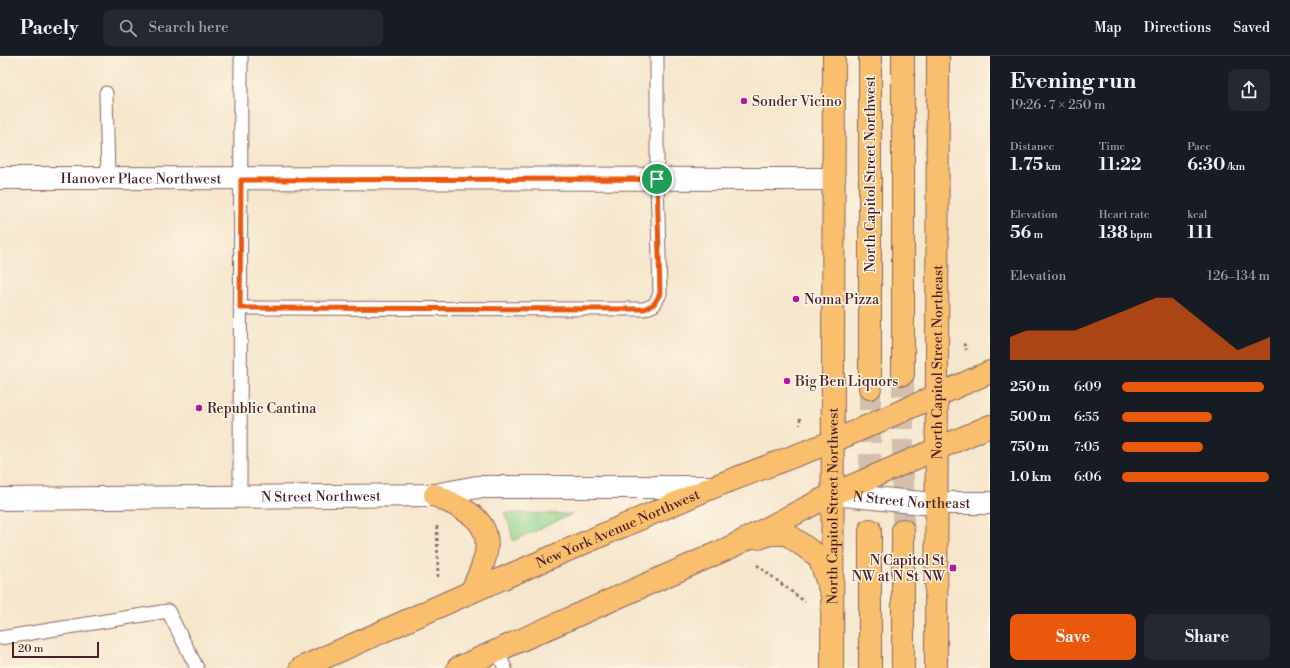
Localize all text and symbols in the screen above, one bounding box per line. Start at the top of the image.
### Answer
search box [103,10,383,46]
text: Pacely [20,16,79,40]
icon: search [117,17,139,39]
text: Search here [149,18,229,37]
text: Map [1094,19,1122,37]
text: Directions [1144,19,1211,37]
text: Saved [1233,19,1270,37]
text: Evening run [1010,68,1136,95]
button: share [1228,69,1270,111]
street label: North Capitol Street Northwest [862,76,880,272]
place label: Sonder Vicino [752,93,842,111]
marker: Sonder Vicino [739,96,749,106]
text: 19:26 · 7 × 250 m [1010,97,1105,113]
text: Distance [1010,140,1054,154]
text: Time [1099,140,1125,154]
text: Pace [1187,140,1211,154]
text: 1.75 [1010,154,1043,176]
text: 11:22 [1099,154,1141,176]
text: 6:30 [1187,154,1225,176]
text: km [1043,160,1061,174]
text: /km [1225,160,1245,174]
pin [640,162,674,196]
icon: arrive [646,168,668,190]
street label: Hanover Place Northwest [61,170,221,188]
text: Elevation [1010,208,1058,222]
text: Heart rate [1099,208,1149,222]
text: kcal [1187,208,1207,222]
text: 56 [1010,222,1031,244]
text: 138 [1099,222,1128,244]
text: 111 [1187,222,1213,244]
text: m [1031,228,1043,242]
text: bpm [1128,228,1152,242]
street label: North Capitol Street Northeast [929,265,947,459]
text: Elevation [1010,268,1066,284]
text: 126–134 m [1207,268,1270,284]
place label: Noma Pizza [804,291,880,309]
marker: Noma Pizza [791,294,801,304]
place label: Big Ben Liquors [794,373,898,391]
marker: Big Ben Liquors [782,376,792,386]
text: 250 m [1010,379,1050,395]
text: 6:09 [1074,379,1101,395]
place label: Republic Cantina [207,400,317,418]
marker: Republic Cantina [194,403,204,413]
street label: North Capitol Street Northwest [824,408,843,604]
text: 500 m [1010,409,1051,425]
text: 6:55 [1074,409,1099,425]
text: 750 m [1010,439,1049,455]
text: 7:05 [1074,439,1099,455]
text: 1.0 km [1010,469,1051,485]
text: 6:06 [1074,469,1101,485]
street label: New York Avenue Northwest [533,486,703,573]
street label: N Street Northwest [261,487,381,507]
street label: N Street Northeast [852,488,970,513]
place label: N Capitol St NW at N St NW [852,552,946,586]
marker: N Capitol St NW at N St NW [948,563,958,573]
button: Save [1010,614,1136,660]
button: Share [1144,614,1270,660]
scale bar [12,640,99,659]
text: 20 m [18,642,43,656]

